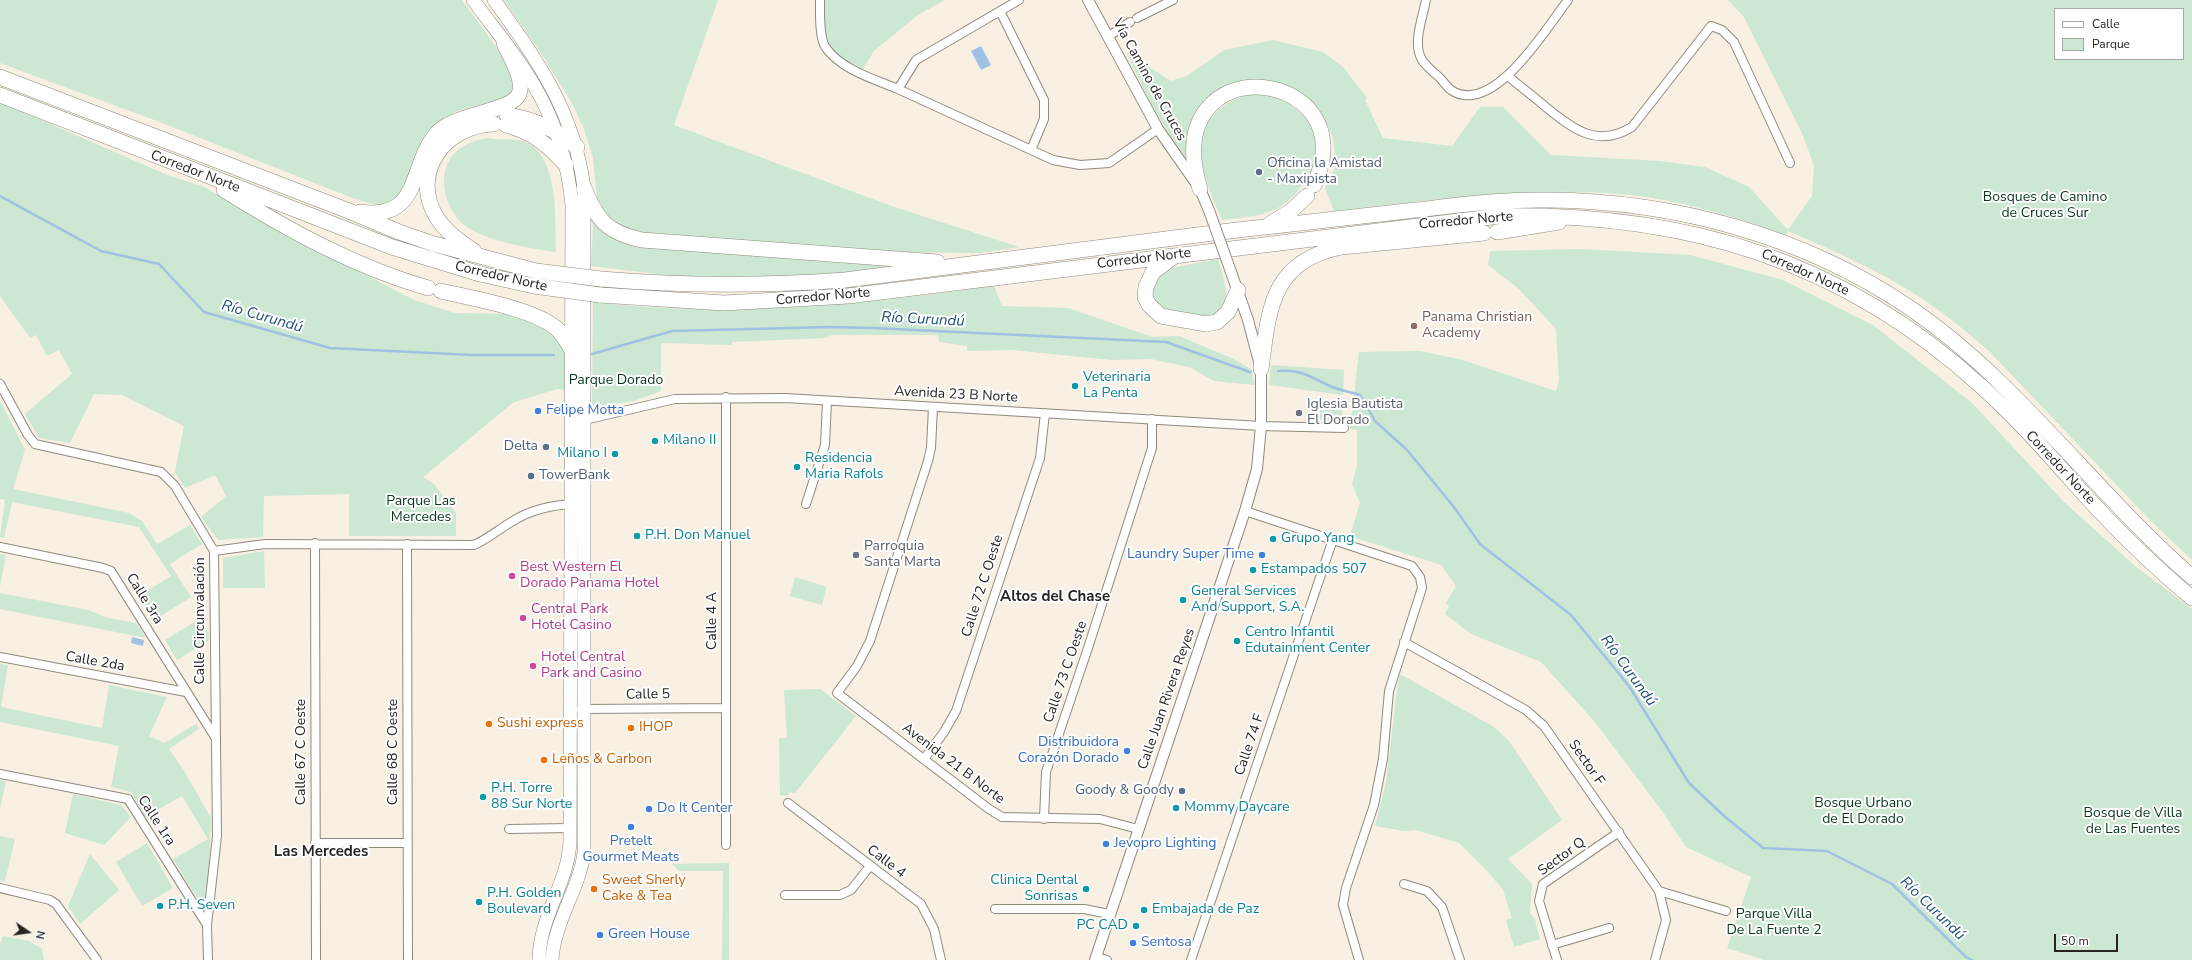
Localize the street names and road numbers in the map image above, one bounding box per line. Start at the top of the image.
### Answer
street label: Vía Camino de Cruces [1108,16,1190,144]
street label: Corredor Norte [148,147,242,197]
street label: Corredor Norte [1418,209,1514,233]
street label: Corredor Norte [1096,245,1192,273]
street label: Corredor Norte [1758,246,1852,300]
street label: Corredor Norte [453,258,549,296]
street label: Corredor Norte [775,285,871,309]
street label: Avenida 23 B Norte [894,383,1018,407]
street label: Corredor Norte [2022,428,2098,508]
street label: Calle 72 C Oeste [959,533,1007,639]
street label: Calle Circunvalación [193,557,209,685]
street label: Calle 3ra [122,571,166,627]
street label: Calle 4 A [705,592,721,650]
street label: Calle 73 C Oeste [1041,619,1091,725]
street label: Calle Juan Rivera Reyes [1135,626,1199,772]
street label: Calle 2da [64,649,126,675]
street label: Calle 5 [626,686,670,704]
street label: Calle 67 C Oeste [294,699,310,805]
street label: Calle 68 C Oeste [386,699,402,805]
street label: Calle 74 F [1232,712,1268,778]
street label: Avenida 21 B Norte [898,720,1008,808]
street label: Sector F [1564,737,1608,789]
street label: Calle 1ra [134,793,178,849]
street label: Sector Q [1535,834,1589,880]
street label: Calle 4 [863,842,909,882]

